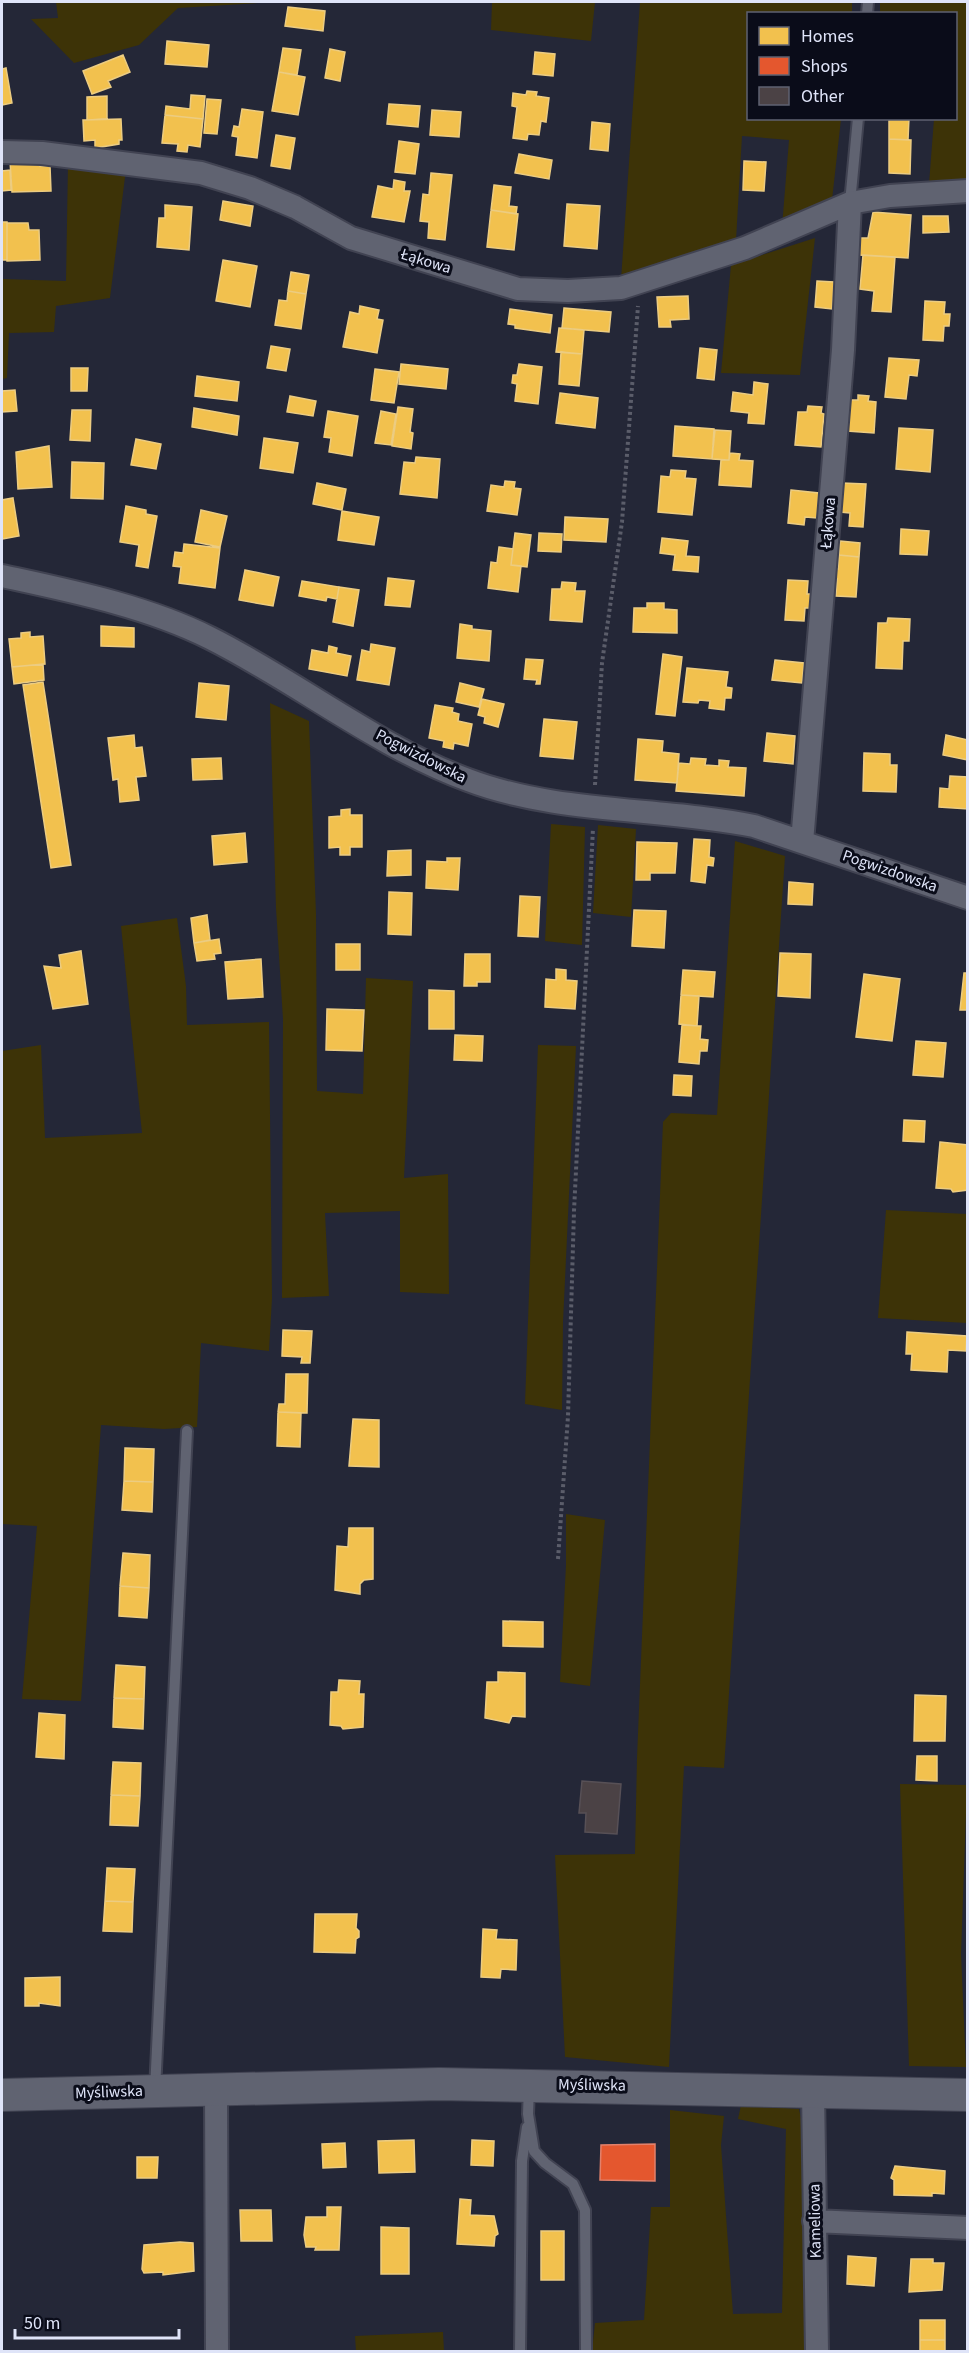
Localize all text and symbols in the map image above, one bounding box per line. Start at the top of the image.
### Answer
legend [747,12,957,120]
text: Homes [801,24,854,49]
text: Shops [801,54,848,79]
text: Other [801,84,845,109]
street label: Łąkowa [397,243,454,279]
street label: Łąkowa [815,496,841,551]
street label: Pogwizdowska [372,724,470,788]
street label: Pogwizdowska [840,844,940,898]
street label: Myśliwska [558,2073,626,2097]
street label: Myśliwska [75,2080,143,2104]
street label: Kameliowa [803,2184,827,2258]
scale bar [15,2302,178,2340]
text: 50 m [24,2311,60,2336]

